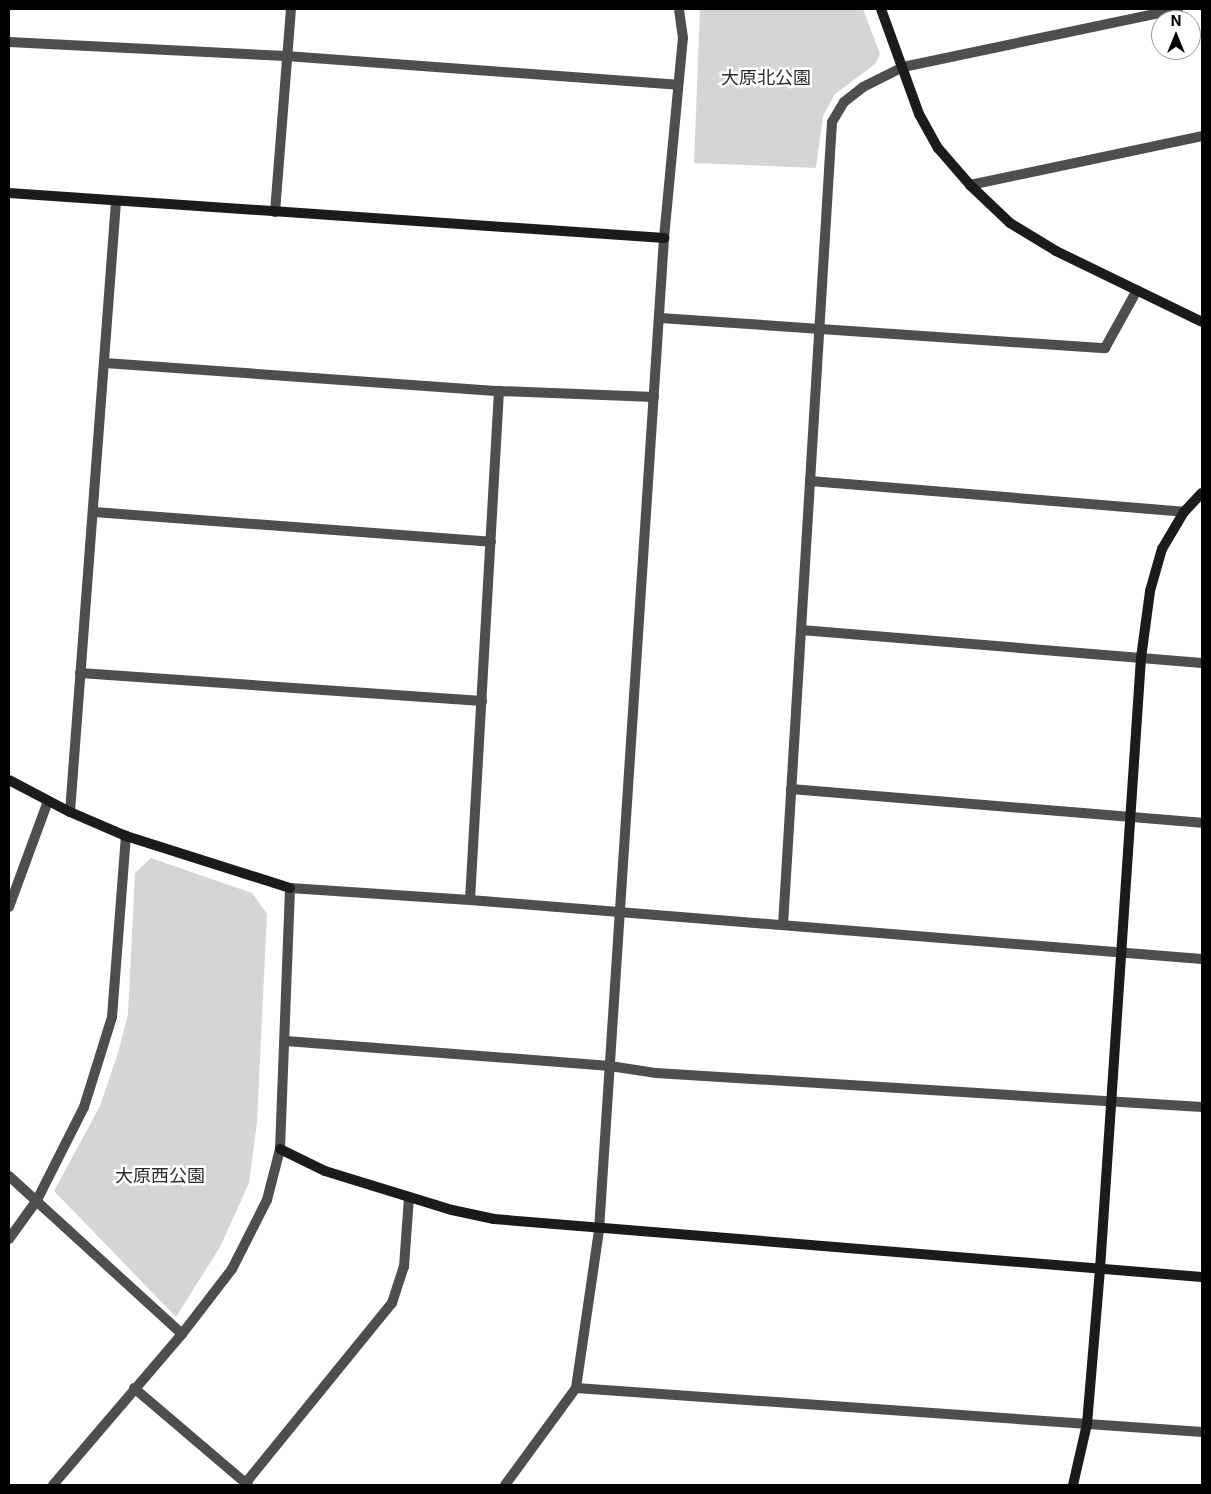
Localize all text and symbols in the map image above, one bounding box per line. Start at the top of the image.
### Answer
north arrow [1151,10,1201,60]
text: N [1171,12,1181,29]
park label: 大原北公園 [721,67,811,89]
park label: 大原西公園 [115,1165,205,1187]

